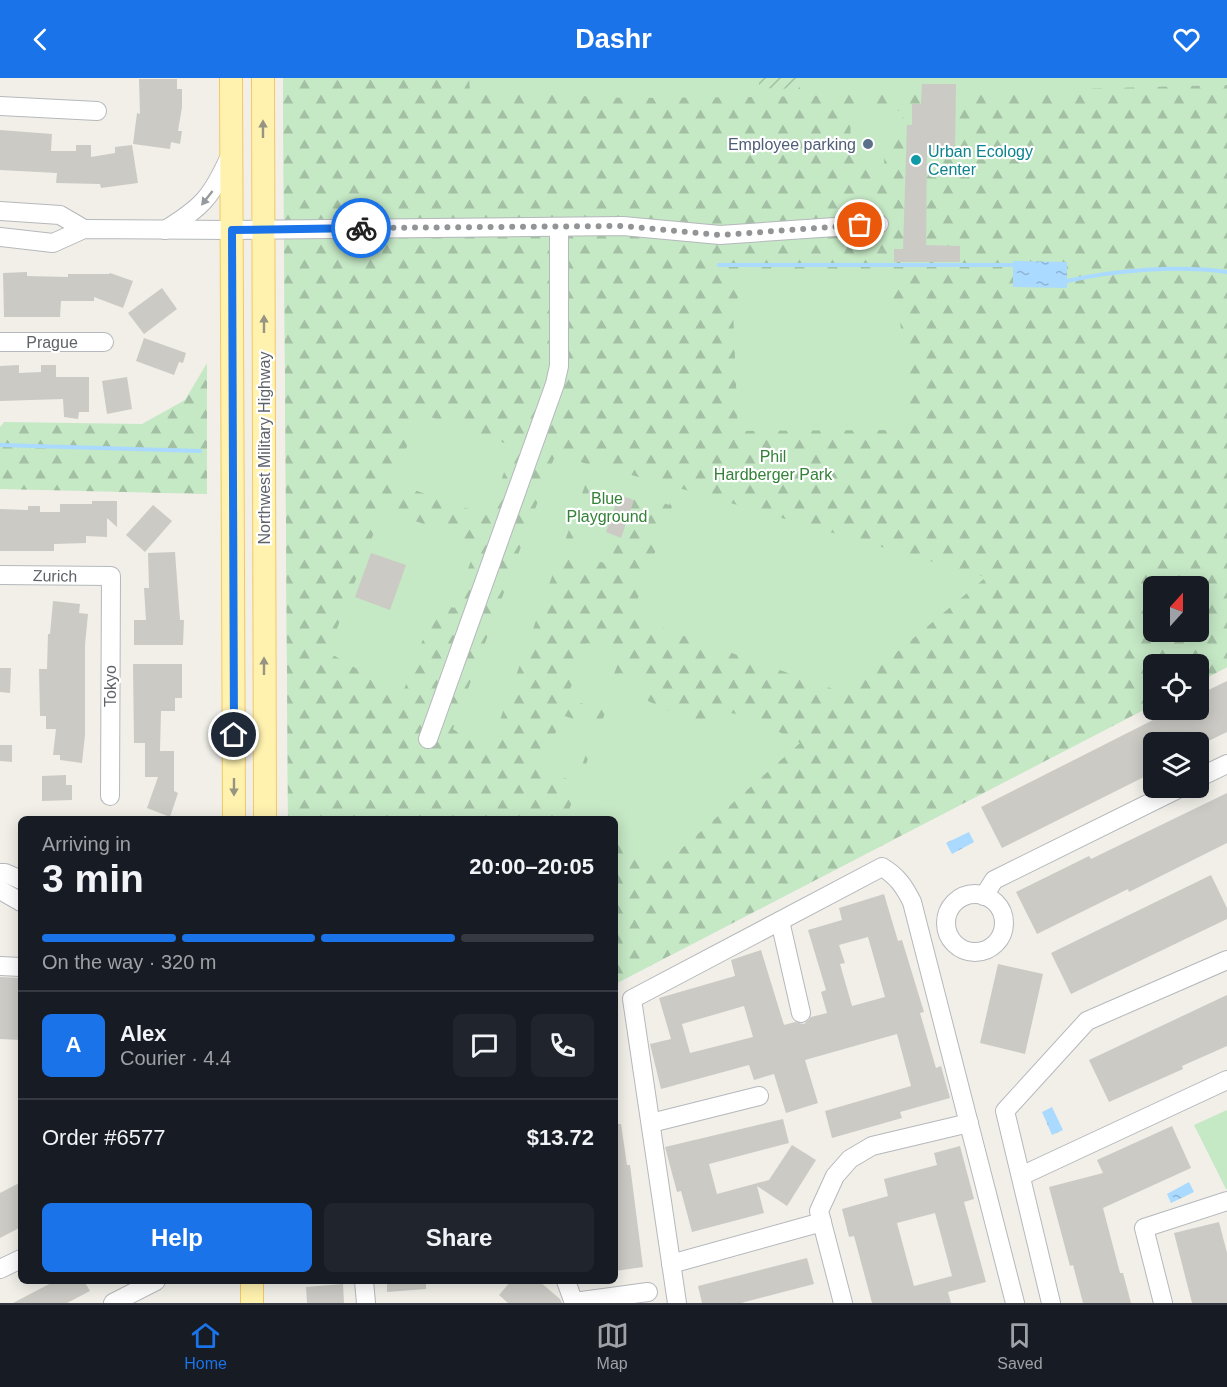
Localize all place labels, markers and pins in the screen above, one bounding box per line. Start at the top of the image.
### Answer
place label: Employee parking [728,136,856,153]
marker: Employee parking [861,137,875,151]
place label: Urban Ecology Center [928,143,1033,178]
marker: Urban Ecology Center [909,153,923,167]
pin [834,199,885,250]
pin [208,709,259,760]

